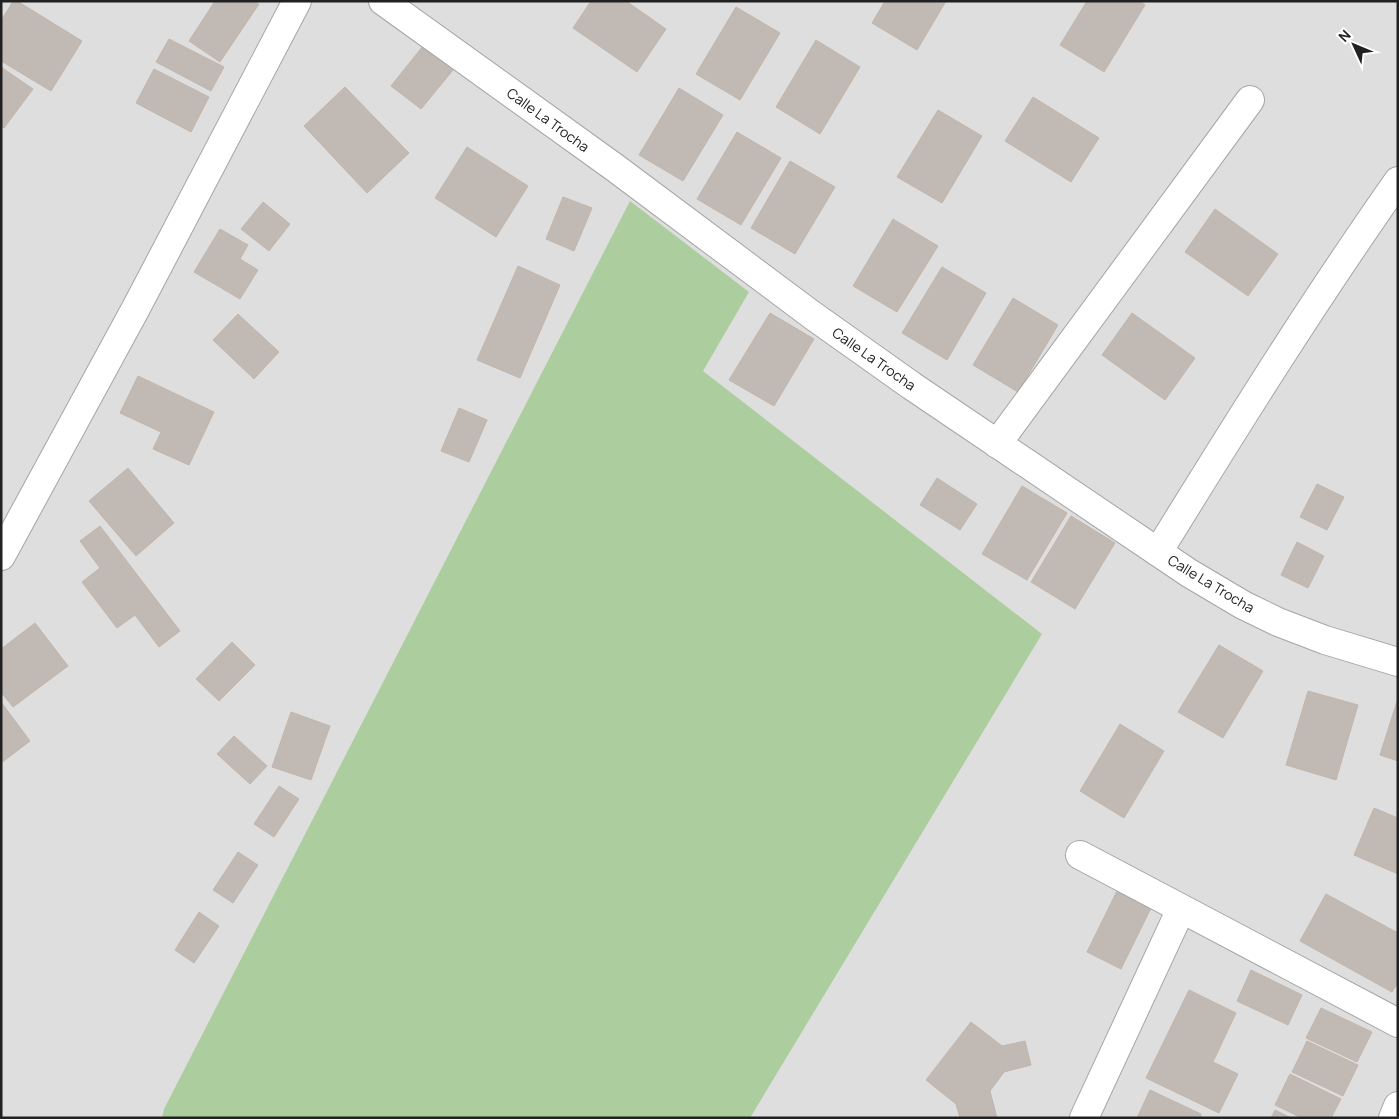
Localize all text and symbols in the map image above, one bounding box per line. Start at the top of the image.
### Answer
north arrow [1329,20,1379,70]
text: N [1334,25,1355,46]
street label: Calle La Trocha [503,83,593,156]
street label: Calle La Trocha [829,323,920,394]
street label: Calle La Trocha [1164,550,1258,617]

